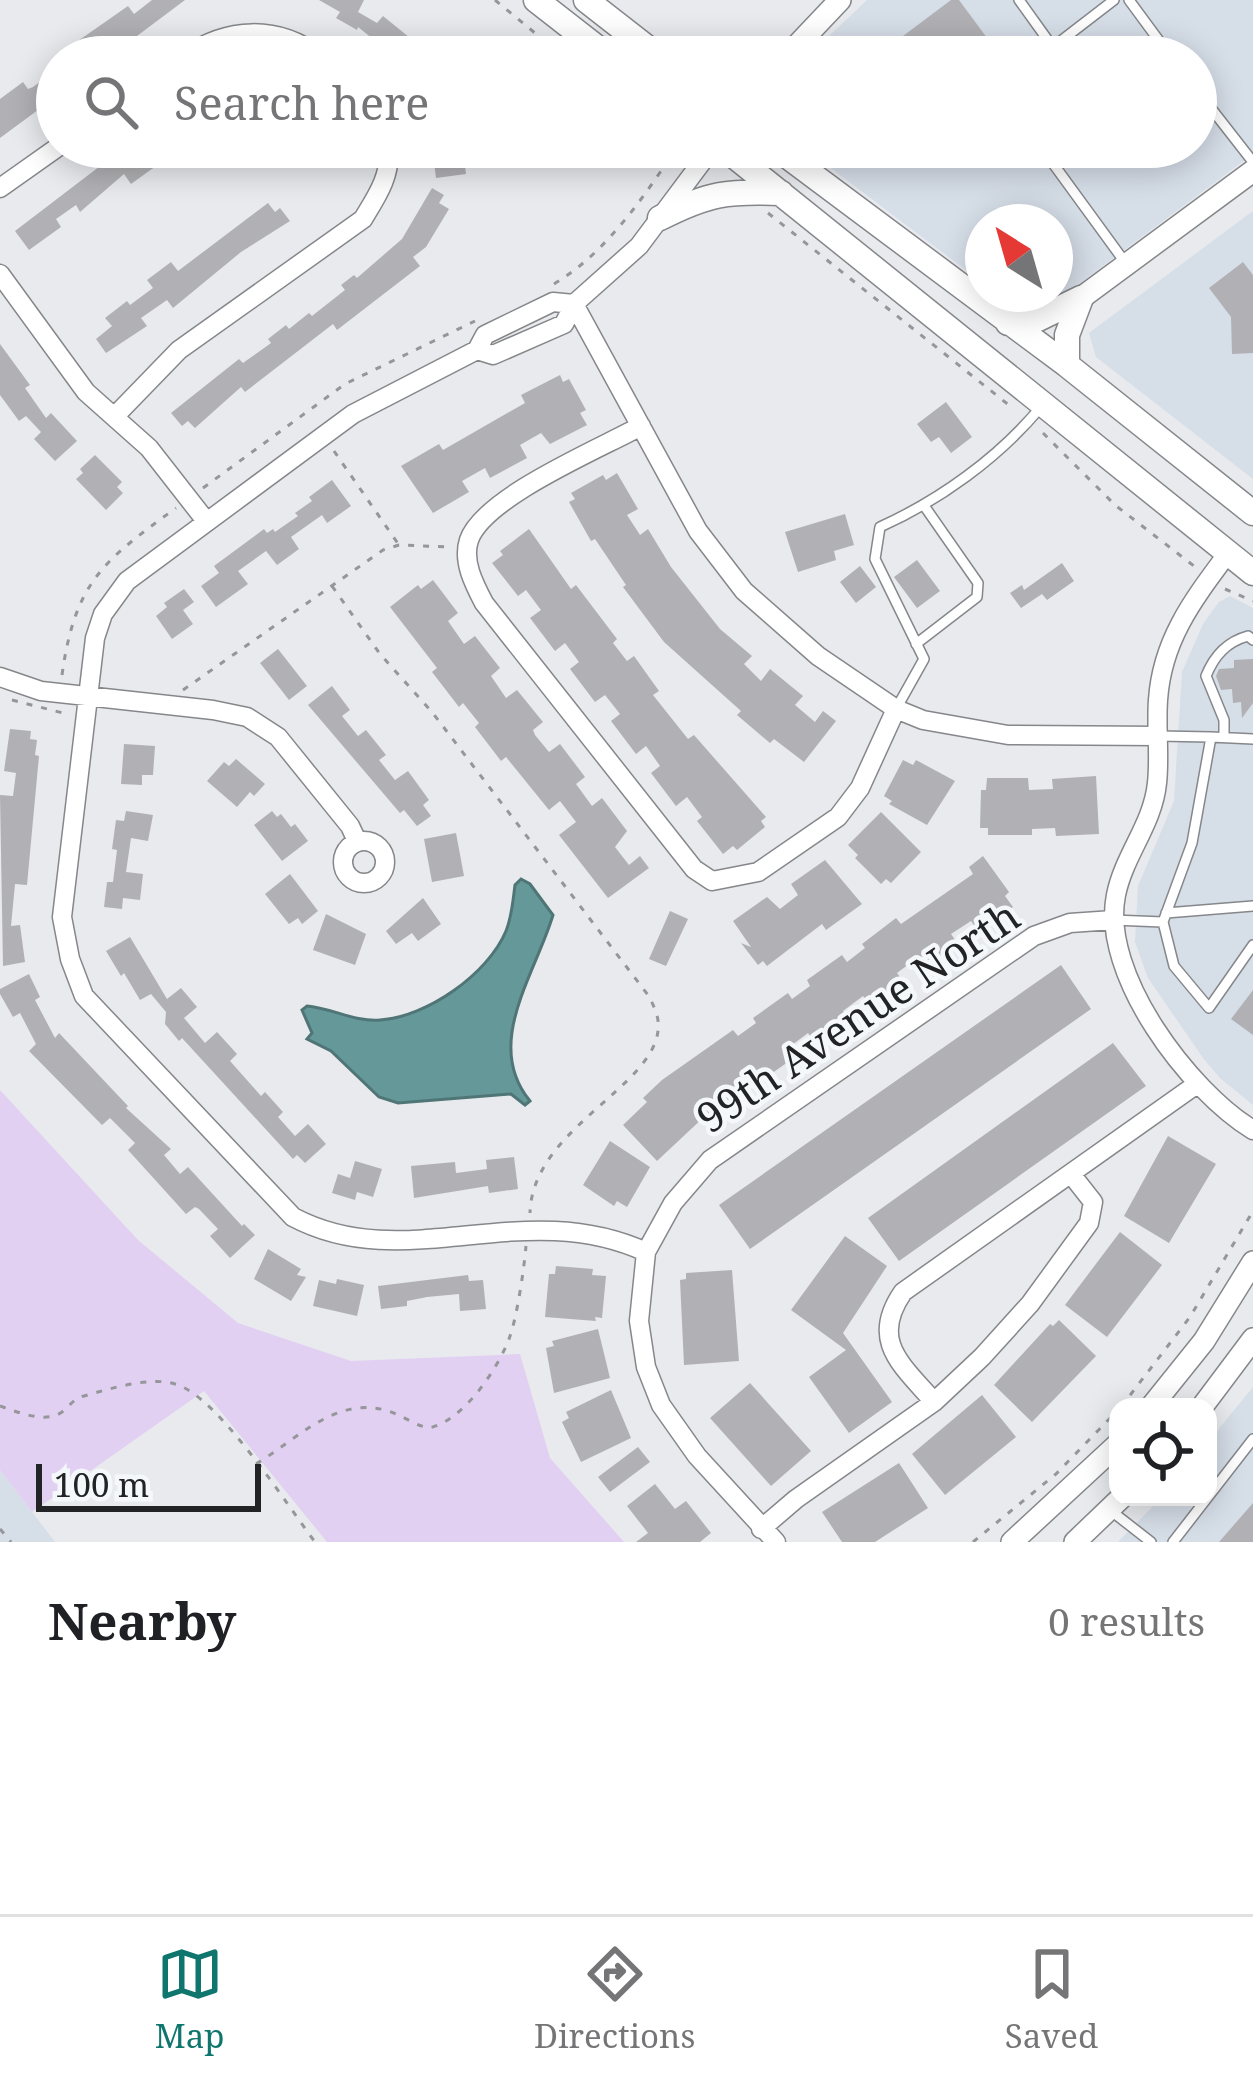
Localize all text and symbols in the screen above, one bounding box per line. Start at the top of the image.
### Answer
search box [36,36,1217,168]
icon: search [78,69,144,135]
text: Search here [174,72,429,133]
north arrow [965,204,1073,312]
street label: 99th Avenue North [685,886,1030,1145]
map controls [1109,1398,1217,1506]
button: locate [1109,1398,1217,1506]
scale bar [36,1458,261,1511]
text: 100 m [54,1462,149,1507]
text: Nearby [48,1585,236,1655]
text: 0 results [1048,1594,1205,1647]
tab: Map [155,1941,225,2058]
tab: Directions [534,1941,695,2058]
tab: Saved [1005,1941,1098,2058]

